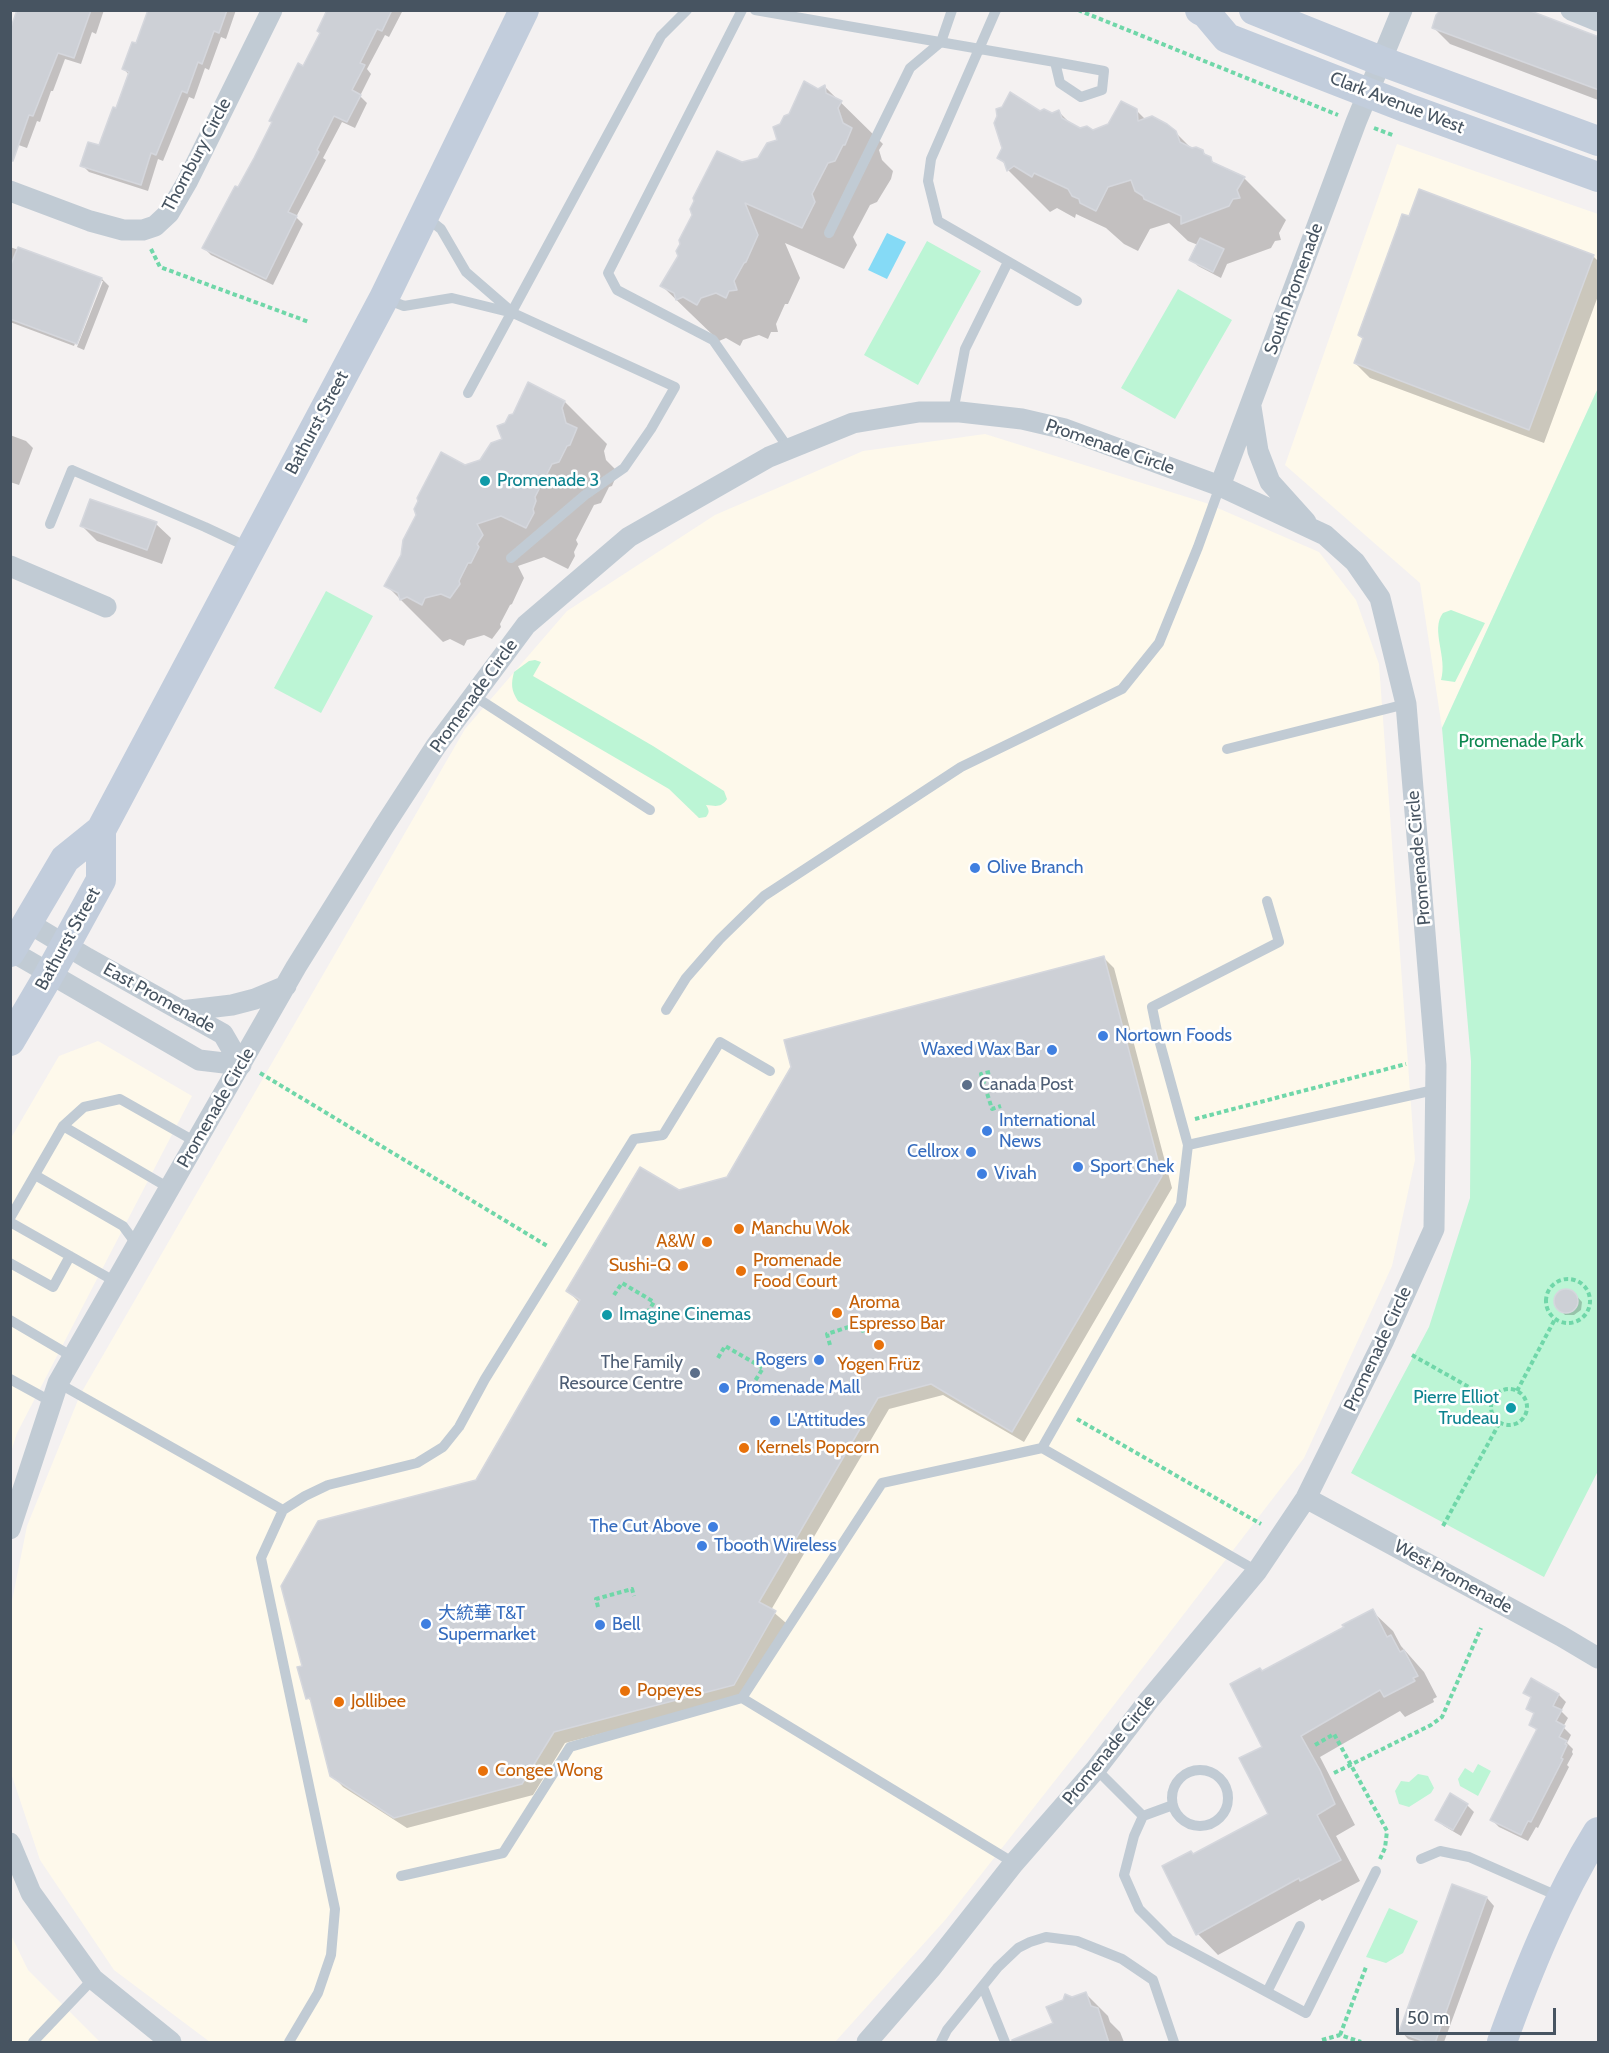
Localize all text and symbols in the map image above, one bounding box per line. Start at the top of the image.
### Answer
street label: Clark Avenue West [1327,67,1467,139]
street label: Thornbury Circle [158,94,236,216]
street label: South Promenade [1260,220,1328,358]
street label: Bathurst Street [281,368,353,478]
street label: Promenade Circle [1043,415,1177,479]
place label: Promenade 3 [497,470,599,492]
marker: Promenade 3 [478,474,492,488]
street label: Promenade Circle [426,635,522,757]
park label: Promenade Park [1459,731,1583,753]
street label: Promenade Circle [1402,790,1436,926]
place label: Olive Branch [987,857,1084,879]
marker: Olive Branch [968,861,982,875]
street label: Bathurst Street [31,884,105,994]
street label: East Promenade [99,958,219,1038]
place label: Nortown Foods [1115,1025,1232,1047]
marker: Nortown Foods [1096,1029,1110,1043]
place label: Waxed Wax Bar [921,1039,1040,1061]
marker: Waxed Wax Bar [1045,1043,1059,1057]
street label: Promenade Circle [173,1044,259,1172]
place label: Canada Post [979,1074,1074,1096]
marker: Canada Post [960,1078,974,1092]
place label: International News [999,1110,1095,1152]
marker: International News [980,1124,994,1138]
place label: Cellrox [907,1141,959,1163]
marker: Cellrox [964,1145,978,1159]
place label: Sport Chek [1090,1156,1174,1178]
marker: Sport Chek [1071,1160,1085,1174]
place label: Vivah [994,1163,1037,1185]
marker: Vivah [975,1167,989,1181]
place label: Manchu Wok [751,1218,850,1240]
marker: Manchu Wok [732,1222,746,1236]
place label: A&W [656,1231,695,1253]
marker: A&W [700,1235,714,1249]
place label: Promenade Food Court [753,1250,841,1292]
place label: Sushi-Q [609,1255,671,1277]
marker: Sushi-Q [676,1259,690,1273]
marker: Promenade Food Court [734,1264,748,1278]
street label: Promenade Circle [1340,1283,1416,1415]
place label: Aroma Espresso Bar [849,1292,945,1334]
place label: Imagine Cinemas [619,1304,751,1326]
marker: Aroma Espresso Bar [830,1306,844,1320]
marker: Imagine Cinemas [600,1308,614,1322]
marker: Yogen Früz [872,1338,886,1352]
place label: Rogers [755,1349,807,1371]
place label: The Family Resource Centre [559,1352,683,1394]
marker: Rogers [812,1353,826,1367]
place label: Yogen Früz [837,1354,921,1376]
marker: The Family Resource Centre [688,1366,702,1380]
place label: Promenade Mall [736,1377,860,1399]
marker: Promenade Mall [717,1381,731,1395]
place label: Pierre Elliot Trudeau [1413,1387,1499,1430]
marker: Pierre Elliot Trudeau [1504,1401,1518,1415]
place label: L'Attitudes [787,1410,865,1432]
marker: L'Attitudes [768,1414,782,1428]
place label: Kernels Popcorn [756,1437,879,1459]
marker: Kernels Popcorn [737,1441,751,1455]
place label: The Cut Above [589,1516,701,1538]
marker: The Cut Above [706,1520,720,1534]
place label: Tbooth Wireless [714,1535,837,1557]
street label: West Promenade [1390,1536,1516,1618]
marker: Tbooth Wireless [695,1539,709,1553]
place label: 大統華 T&T Supermarket [438,1603,536,1646]
place label: Bell [612,1614,640,1636]
marker: 大統華 T&T Supermarket [419,1617,433,1631]
marker: Bell [593,1618,607,1632]
place label: Popeyes [637,1680,702,1702]
marker: Popeyes [618,1684,632,1698]
place label: Jollibee [351,1691,406,1713]
street label: Promenade Circle [1058,1691,1160,1809]
marker: Jollibee [332,1695,346,1709]
place label: Congee Wong [495,1760,602,1782]
marker: Congee Wong [476,1764,490,1778]
scale bar [1399,1996,1560,2034]
text: 50 m [1407,2007,1449,2029]

